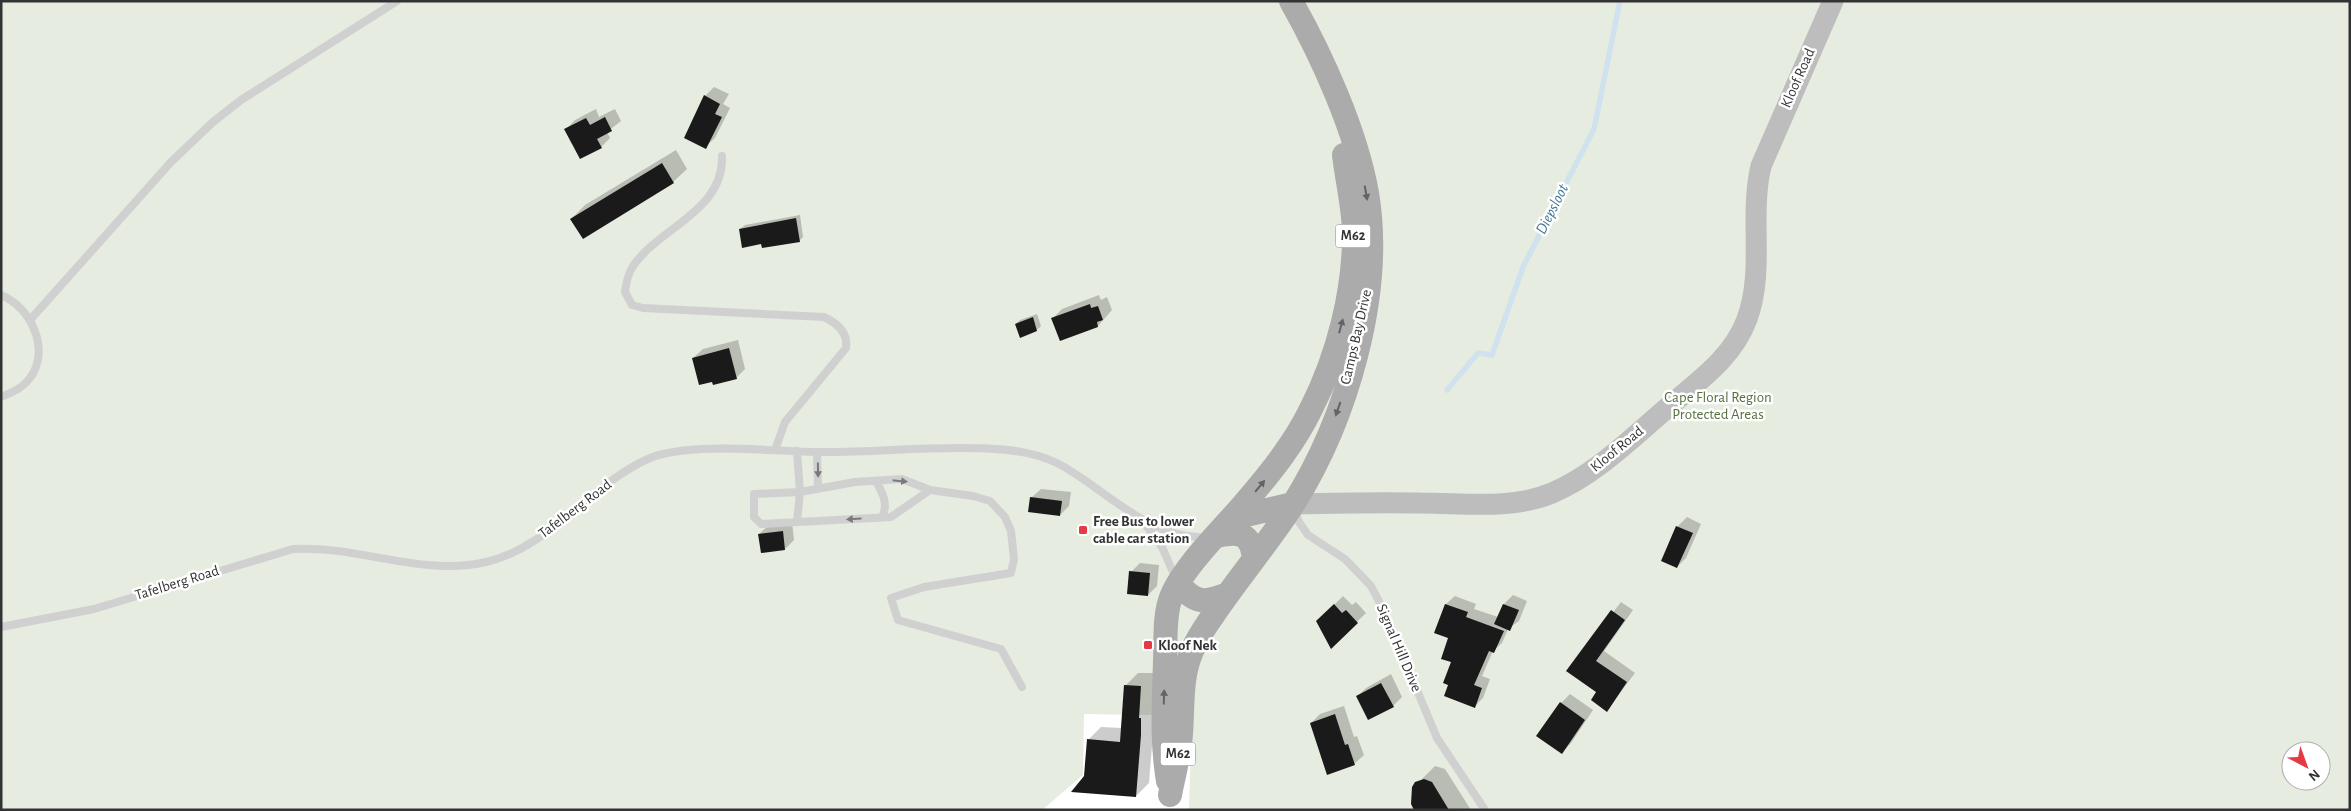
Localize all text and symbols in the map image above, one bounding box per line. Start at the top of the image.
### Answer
street label: Kloof Road [1778,46,1818,110]
water label: Diepsloot [1533,181,1573,237]
one-way arrow [1363,185,1371,201]
road number: M62 [1336,225,1370,248]
street label: Camps Bay Drive [1338,288,1374,386]
one-way arrow [1337,319,1345,334]
park label: Cape Floral Region Protected Areas [1664,390,1772,422]
one-way arrow [1334,402,1342,417]
street label: Kloof Road [1588,423,1646,475]
one-way arrow [814,463,822,479]
street label: Tafelberg Road [536,477,614,541]
one-way arrow [893,477,909,485]
one-way arrow [1254,479,1265,492]
place label: Free Bus to lower cable car station [1093,514,1195,546]
one-way arrow [846,515,862,523]
marker: Free Bus to lower cable car station [1077,524,1089,536]
street label: Tafelberg Road [133,563,221,603]
street label: Signal Hill Drive [1374,602,1424,694]
place label: Kloof Nek [1158,638,1218,653]
marker: Kloof Nek [1142,639,1154,651]
one-way arrow [1160,689,1168,705]
north arrow [2281,741,2331,791]
road number: M62 [1160,742,1196,766]
text: N [2306,767,2322,784]

